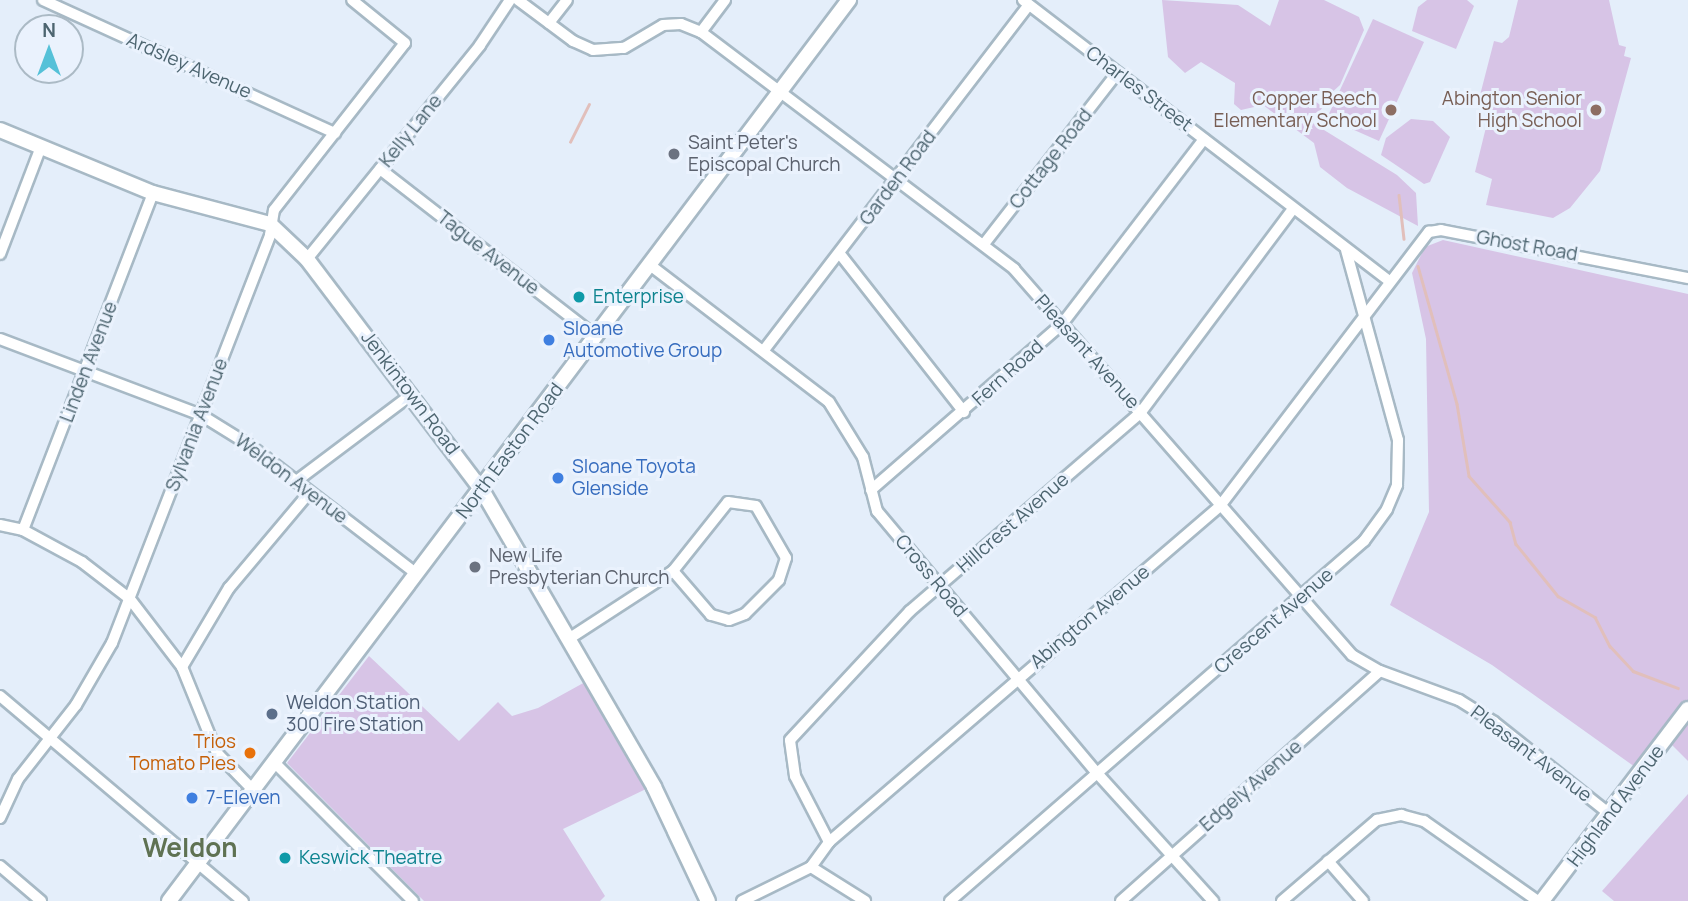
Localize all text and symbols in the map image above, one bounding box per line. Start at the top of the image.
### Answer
north arrow [14,14,84,84]
text: N [42,17,56,43]
street label: Ardsley Avenue [123,28,255,104]
street label: Charles Street [1081,42,1197,136]
place label: Copper Beech Elementary School [1214,88,1377,132]
place label: Abington Senior High School [1442,88,1582,132]
street label: Kelly Lane [375,90,447,172]
marker: Copper Beech Elementary School [1383,102,1399,118]
marker: Abington Senior High School [1588,102,1604,118]
street label: Cottage Road [1005,104,1097,214]
street label: Garden Road [855,126,941,230]
place label: Saint Peter's Episcopal Church [688,132,841,176]
marker: Saint Peter's Episcopal Church [666,146,682,162]
street label: Tague Avenue [433,206,543,300]
street label: Ghost Road [1475,226,1579,266]
place label: Enterprise [593,286,684,308]
marker: Enterprise [571,289,587,305]
street label: Pleasant Avenue [1030,290,1144,414]
street label: Linden Avenue [55,298,123,426]
place label: Sloane Automotive Group [563,318,722,362]
street label: Jenkintown Road [356,327,464,459]
marker: Sloane Automotive Group [541,332,557,348]
street label: Fern Road [968,335,1048,411]
street label: Sylvania Avenue [161,355,233,495]
street label: North Easton Road [452,379,568,523]
street label: Weldon Avenue [230,429,352,529]
place label: Sloane Toyota Glenside [572,456,696,500]
street label: Hillcrest Avenue [952,468,1074,578]
marker: Sloane Toyota Glenside [550,470,566,486]
street label: Cross Road [890,530,972,622]
place label: New Life Presbyterian Church [489,545,670,589]
marker: New Life Presbyterian Church [467,559,483,575]
street label: Abington Avenue [1026,560,1154,674]
street label: Crescent Avenue [1210,563,1338,679]
place label: Weldon Station 300 Fire Station [286,692,424,736]
street label: Pleasant Avenue [1466,701,1596,807]
marker: Weldon Station 300 Fire Station [264,706,280,722]
place label: Trios Tomato Pies [129,731,236,775]
street label: Edgely Avenue [1195,735,1307,837]
street label: Highland Avenue [1563,741,1669,871]
marker: Trios Tomato Pies [242,745,258,761]
place label: 7-Eleven [206,787,281,809]
marker: 7-Eleven [184,790,200,806]
district label: Weldon [142,832,238,864]
place label: Keswick Theatre [299,847,442,869]
marker: Keswick Theatre [277,850,293,866]

